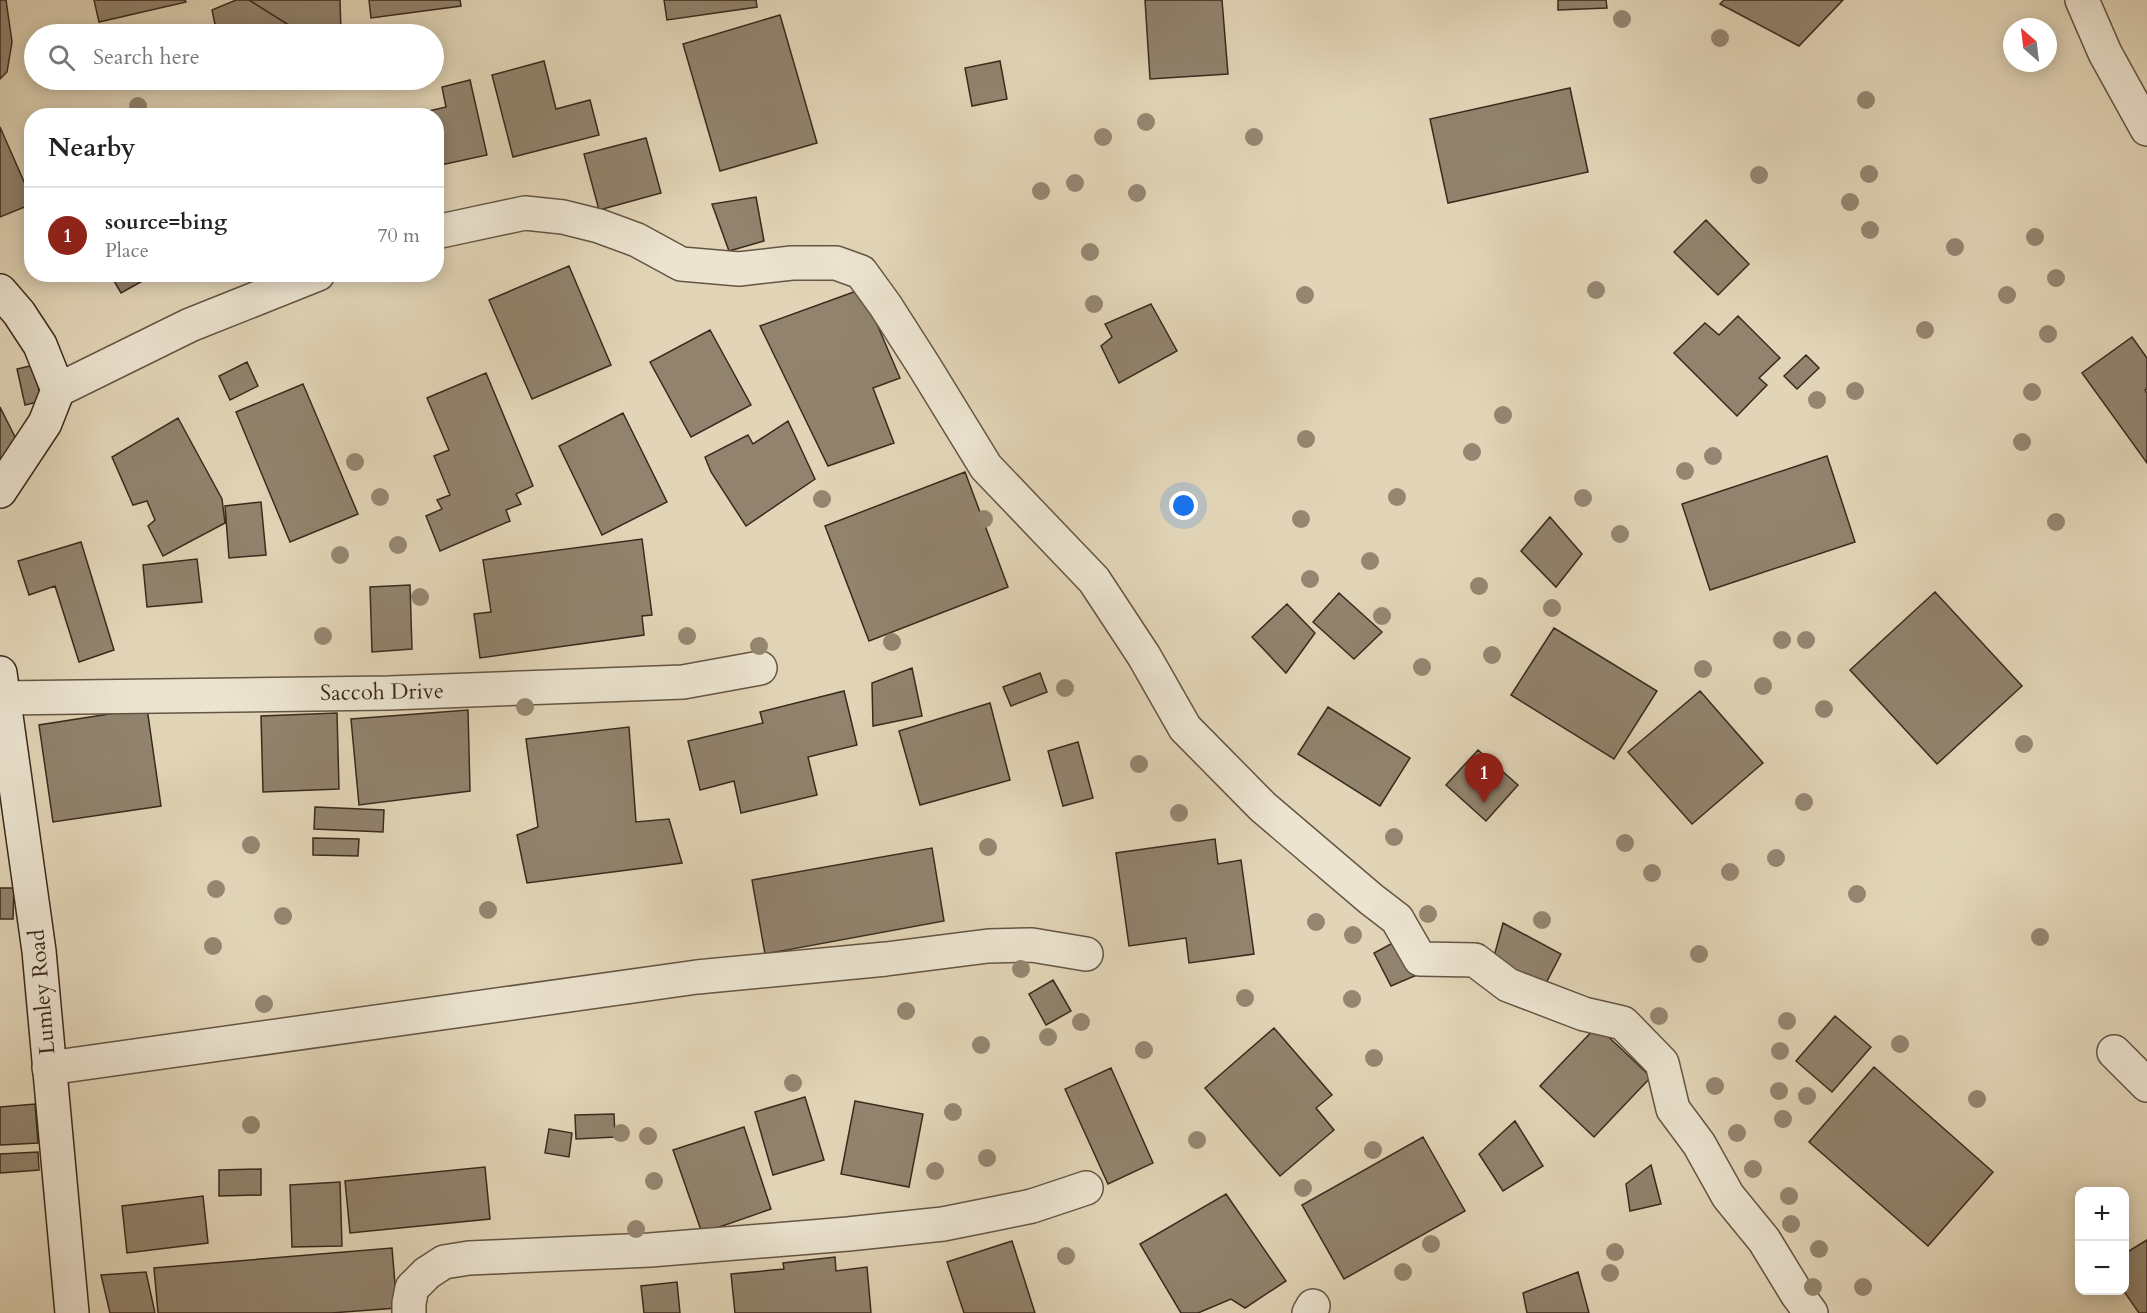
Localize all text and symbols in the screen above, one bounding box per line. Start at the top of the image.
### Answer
north arrow [2003,18,2057,72]
search box [24,24,444,90]
icon: search [45,41,78,74]
text: Search here [93,42,200,72]
text: Nearby [48,130,136,165]
text: source=bing [105,207,227,237]
text: 1 [62,222,73,249]
text: 70 m [377,222,420,249]
text: Place [105,237,149,264]
your location [1169,491,1198,520]
street label: Saccoh Drive [320,676,444,708]
pin: 1 [1464,754,1504,803]
street label: Lumley Road [22,928,62,1056]
map controls [2075,1187,2129,1295]
button: + [2075,1187,2129,1241]
button: − [2075,1241,2129,1295]

